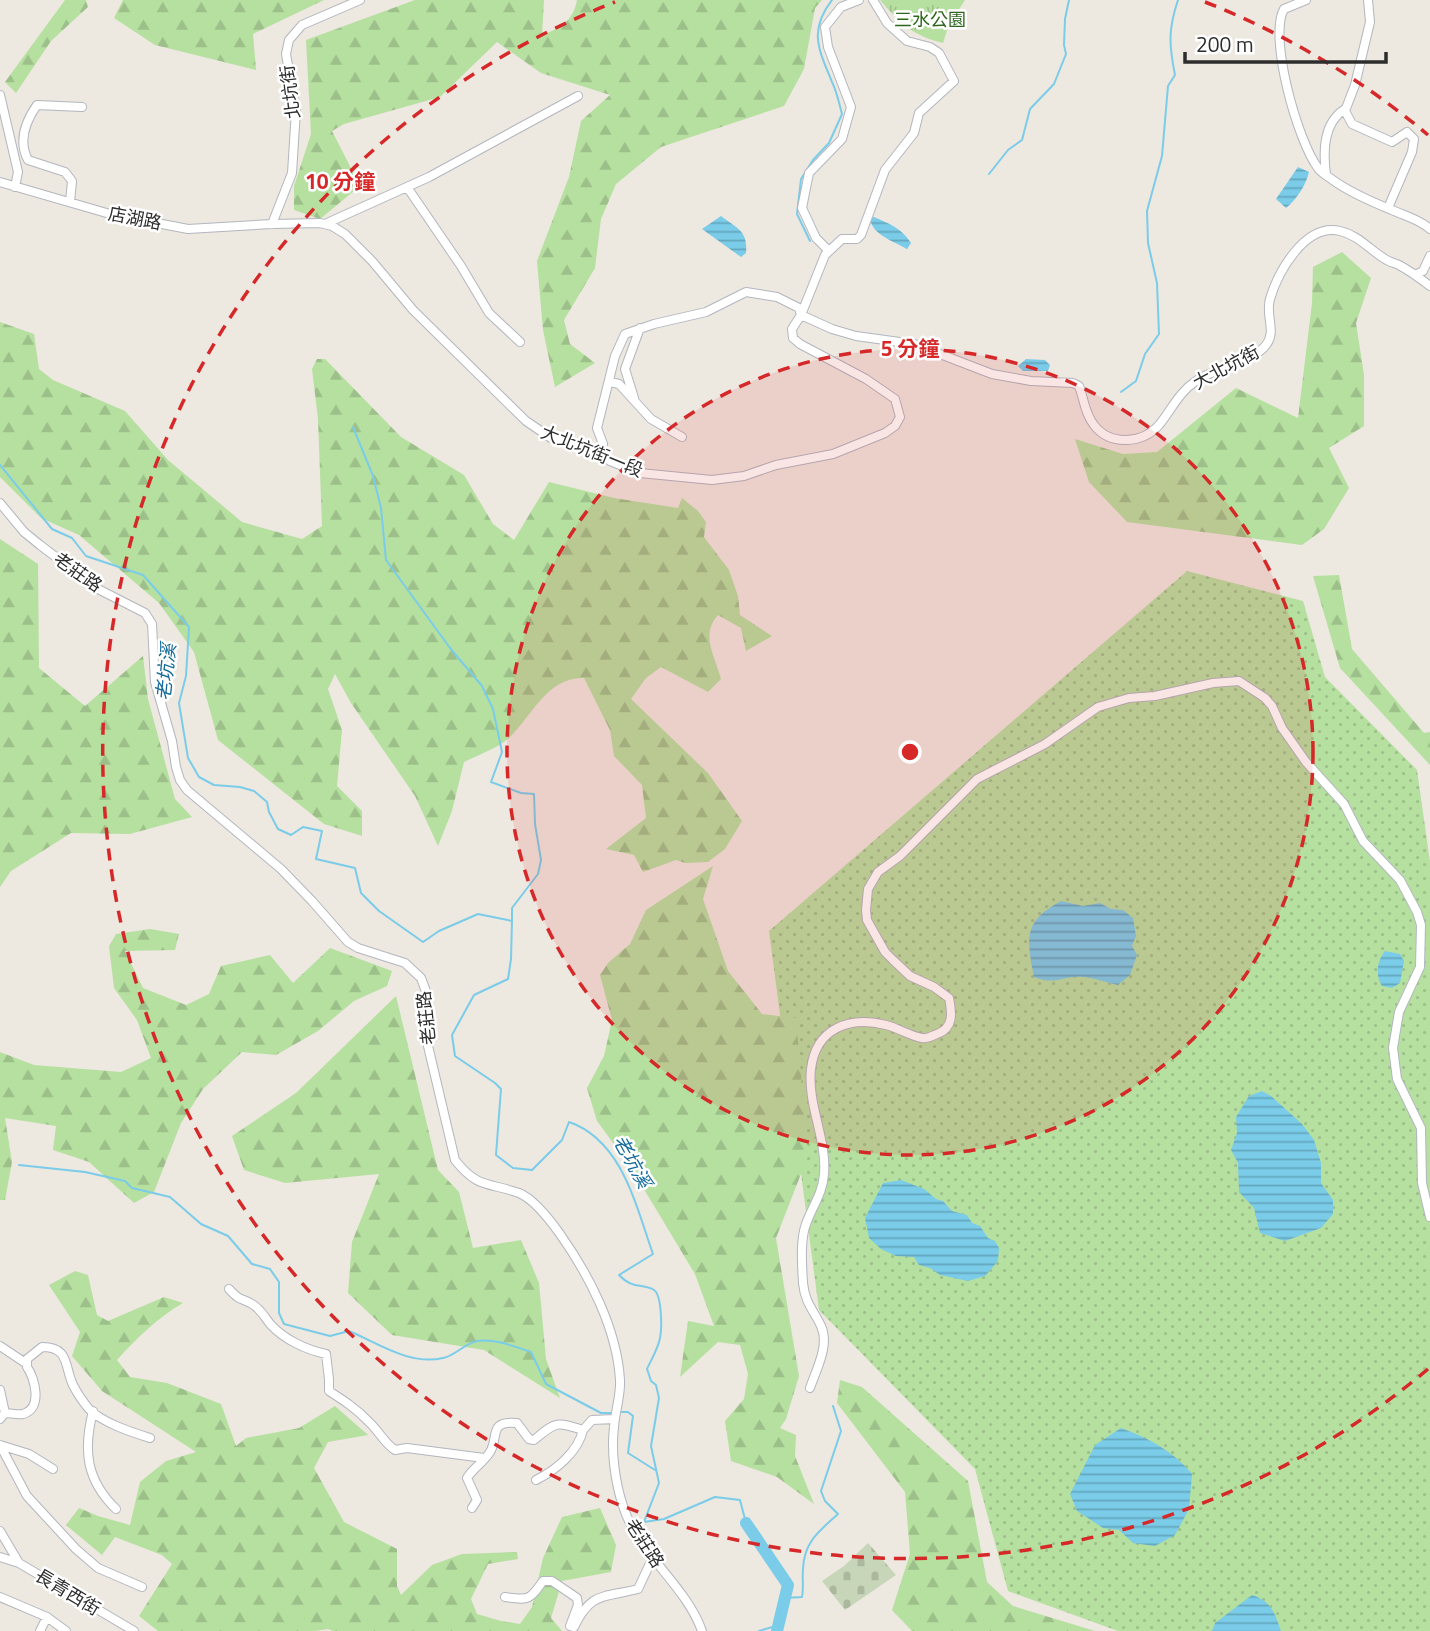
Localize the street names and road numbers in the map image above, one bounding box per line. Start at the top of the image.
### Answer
street label: 北坑街 [273,64,307,120]
street label: 店湖路 [106,200,164,236]
street label: 大北坑街 [1188,338,1264,396]
street label: 大北坑街一段 [537,418,647,484]
street label: 老莊路 [48,545,108,599]
street label: 老莊路 [410,990,442,1046]
street label: 老莊路 [619,1513,671,1573]
street label: 長青西街 [30,1562,106,1622]

